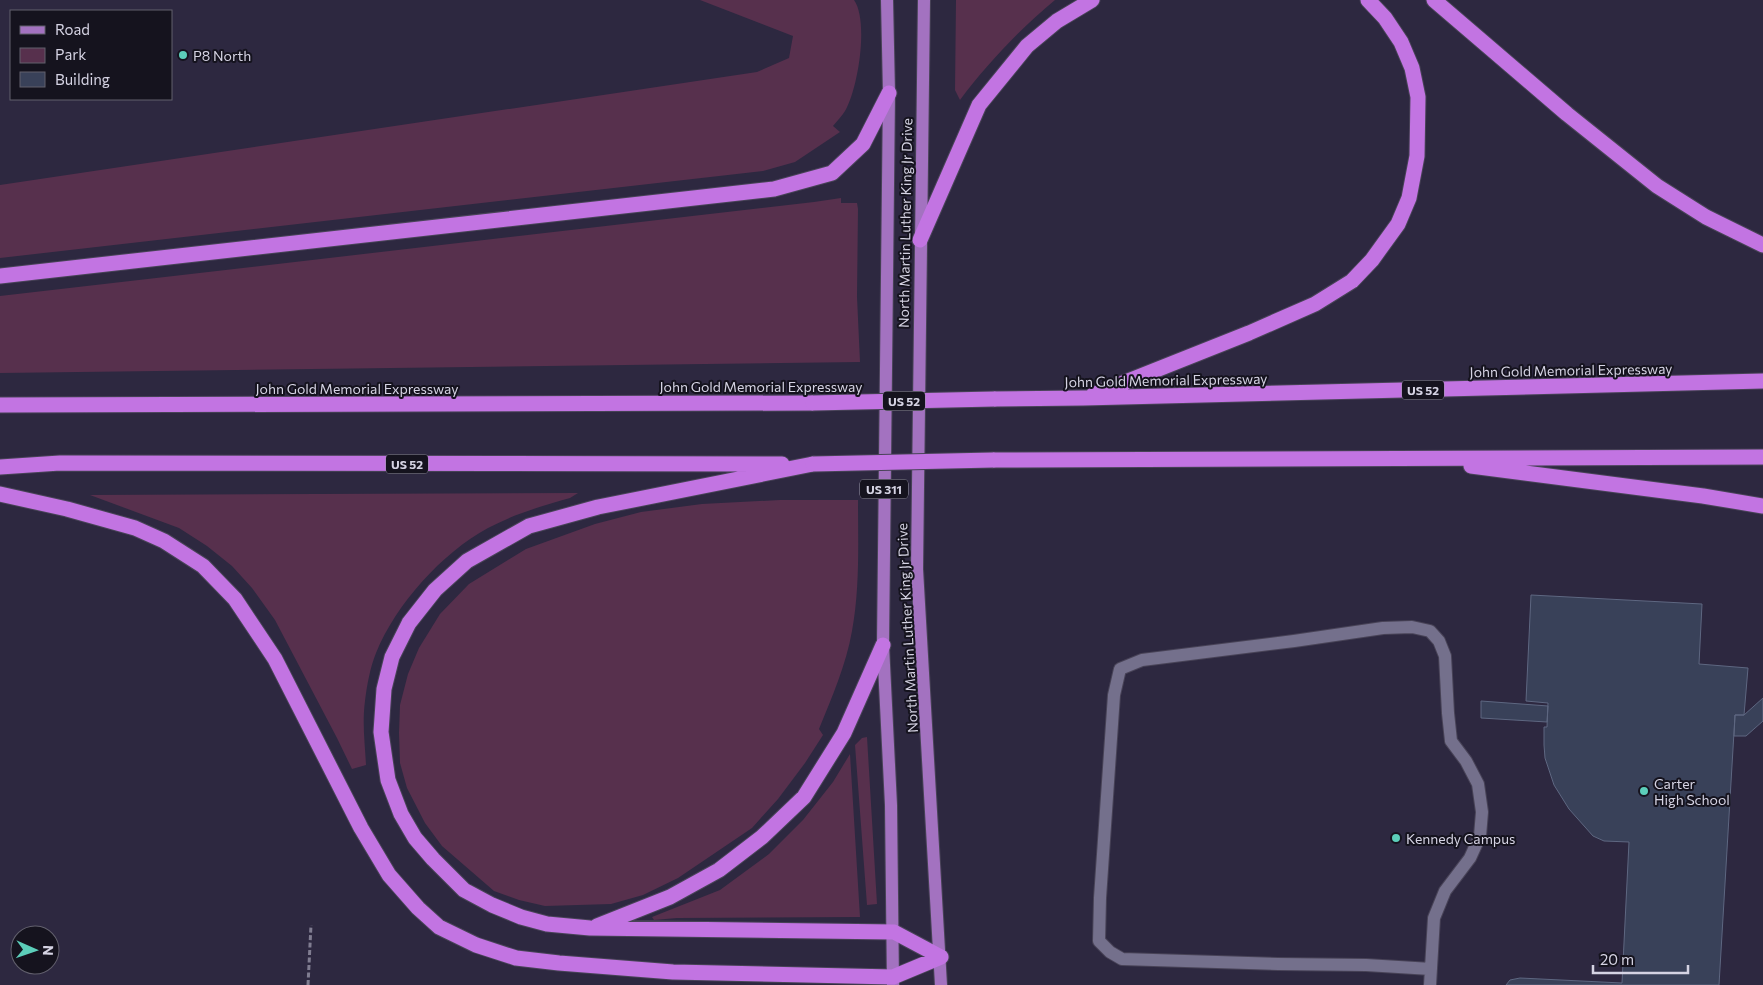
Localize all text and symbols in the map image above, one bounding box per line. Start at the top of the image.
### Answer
legend [10,10,172,100]
text: Road [55,20,90,38]
text: Park [55,45,86,63]
place label: P8 North [193,47,251,64]
marker: P8 North [177,49,189,61]
text: Building [55,70,110,88]
street label: North Martin Luther King Jr Drive [895,118,915,328]
street label: John Gold Memorial Expressway [1469,360,1673,380]
street label: John Gold Memorial Expressway [1064,370,1268,390]
street label: John Gold Memorial Expressway [659,378,863,395]
street label: John Gold Memorial Expressway [255,380,459,397]
road number: US 52 [1402,380,1444,400]
road number: US 52 [883,392,925,411]
road number: US 52 [386,454,428,474]
road number: US 311 [860,479,908,498]
street label: North Martin Luther King Jr Drive [893,523,921,733]
place label: Carter High School [1654,775,1730,808]
marker: Carter High School [1638,785,1650,797]
place label: Kennedy Campus [1406,830,1515,847]
marker: Kennedy Campus [1390,832,1402,844]
north arrow [10,925,60,975]
scale bar [1593,942,1688,974]
text: N [40,945,57,956]
text: 20 m [1600,950,1634,968]

